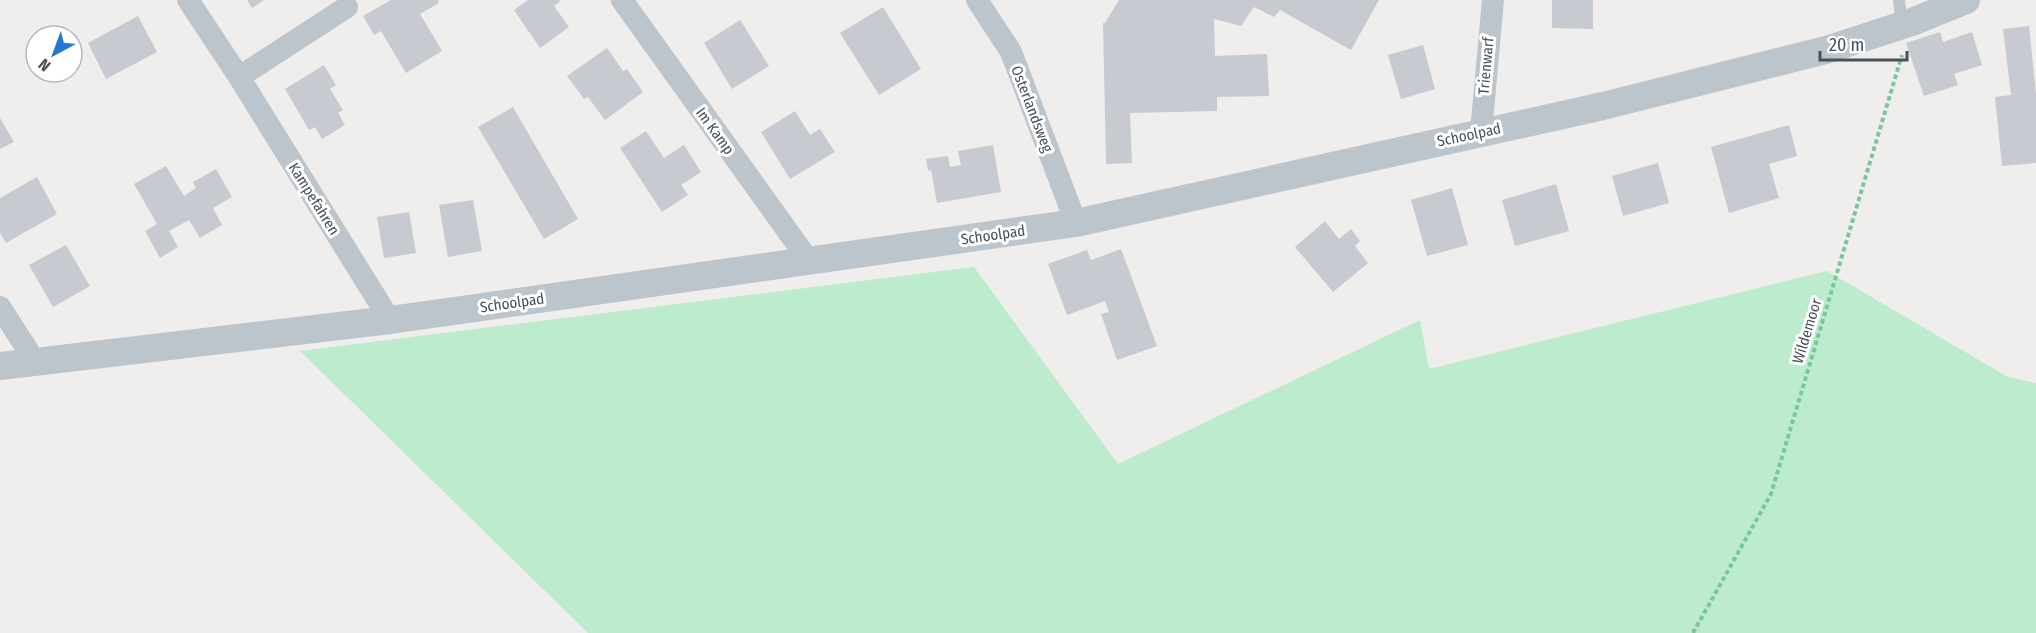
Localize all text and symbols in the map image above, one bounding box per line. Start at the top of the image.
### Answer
north arrow [24,24,84,84]
scale bar [1820,24,1907,62]
text: 20 m [1829,34,1864,56]
street label: Trienwarf [1475,35,1498,95]
text: N [35,55,54,75]
street label: Osterlandsweg [1007,63,1057,155]
street label: Im Kamp [692,104,738,158]
street label: Schoolpad [1435,119,1503,151]
street label: Kampefahren [285,160,343,238]
street label: Schoolpad [960,222,1026,248]
street label: Schoolpad [479,290,545,316]
street label: Wildemoor [1789,296,1826,366]

